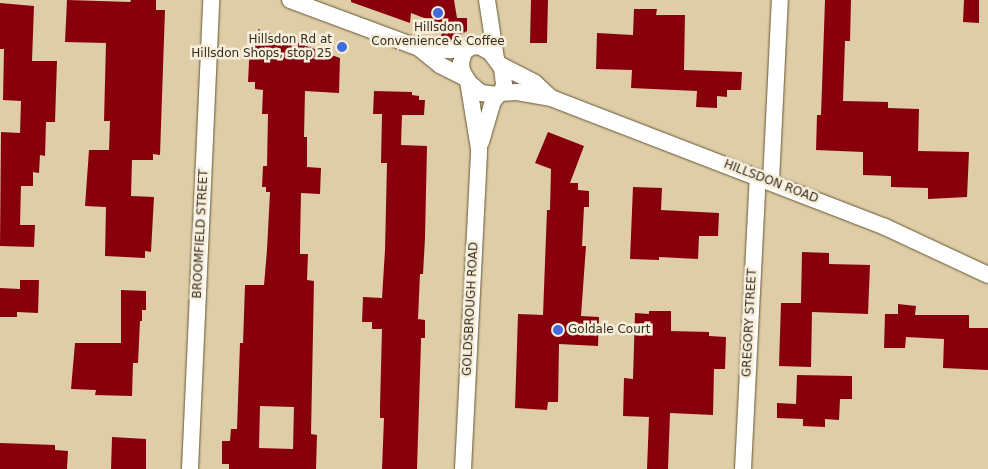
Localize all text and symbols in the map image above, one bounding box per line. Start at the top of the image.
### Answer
marker: Hillsdon Convenience & Coffee [432,7,444,19]
place label: Hillsdon Convenience & Coffee [371,21,505,49]
place label: Hillsdon Rd at Hillsdon Shops, stop 25 [191,33,332,61]
marker: Hillsdon Rd at Hillsdon Shops, stop 25 [336,41,348,53]
street label: HILLSDON ROAD [722,157,820,207]
street label: BROOMFIELD STREET [190,169,212,299]
street label: GOLDSBROUGH ROAD [460,242,482,376]
street label: GREGORY STREET [740,268,760,378]
place label: Goldale Court [568,323,650,337]
marker: Goldale Court [552,324,564,336]

